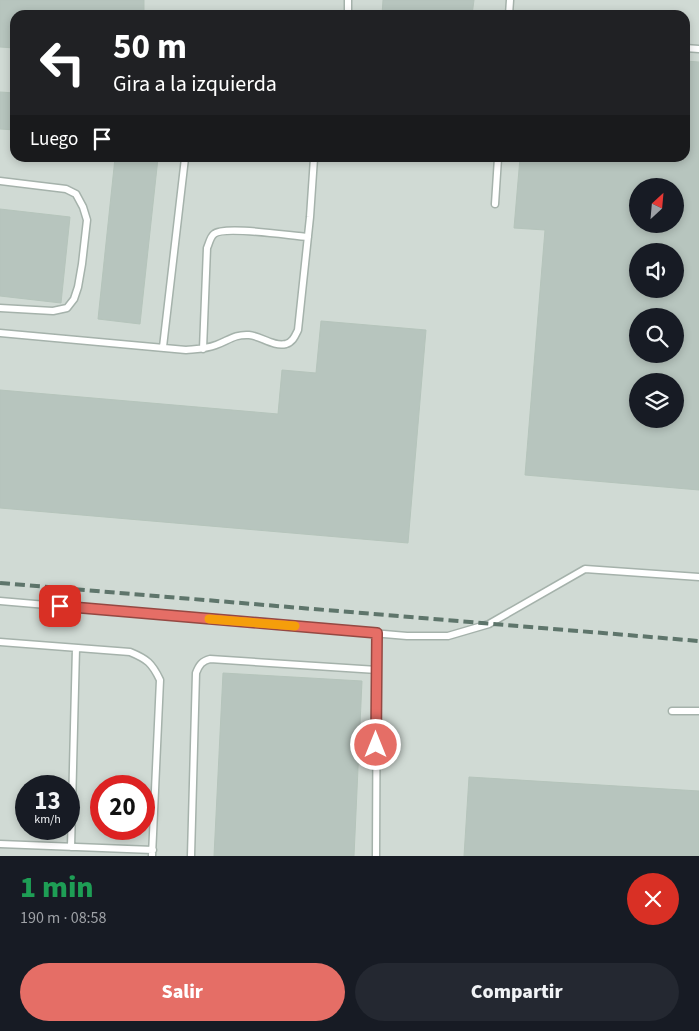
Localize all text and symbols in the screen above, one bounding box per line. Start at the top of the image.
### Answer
text: 50 m [113,22,187,72]
icon: left [30,30,95,95]
text: Gira a la izquierda [113,68,277,100]
icon: arrive [88,125,116,153]
text: Luego [30,126,78,153]
north arrow [629,178,684,232]
map controls [629,178,684,428]
button: sound [629,243,684,298]
button: search [629,308,684,363]
button: layers [629,373,684,428]
pin [39,585,81,627]
icon: arrive [46,592,74,620]
position arrow [349,718,401,770]
speed limit sign: 20 [90,775,155,840]
text: 13 [34,783,61,819]
text: km/h [34,811,61,828]
text: 1 min [20,866,94,909]
button: close [627,873,679,925]
text: 190 m · 08:58 [20,907,107,929]
button: Salir [20,963,345,1021]
button: Compartir [355,963,679,1021]

